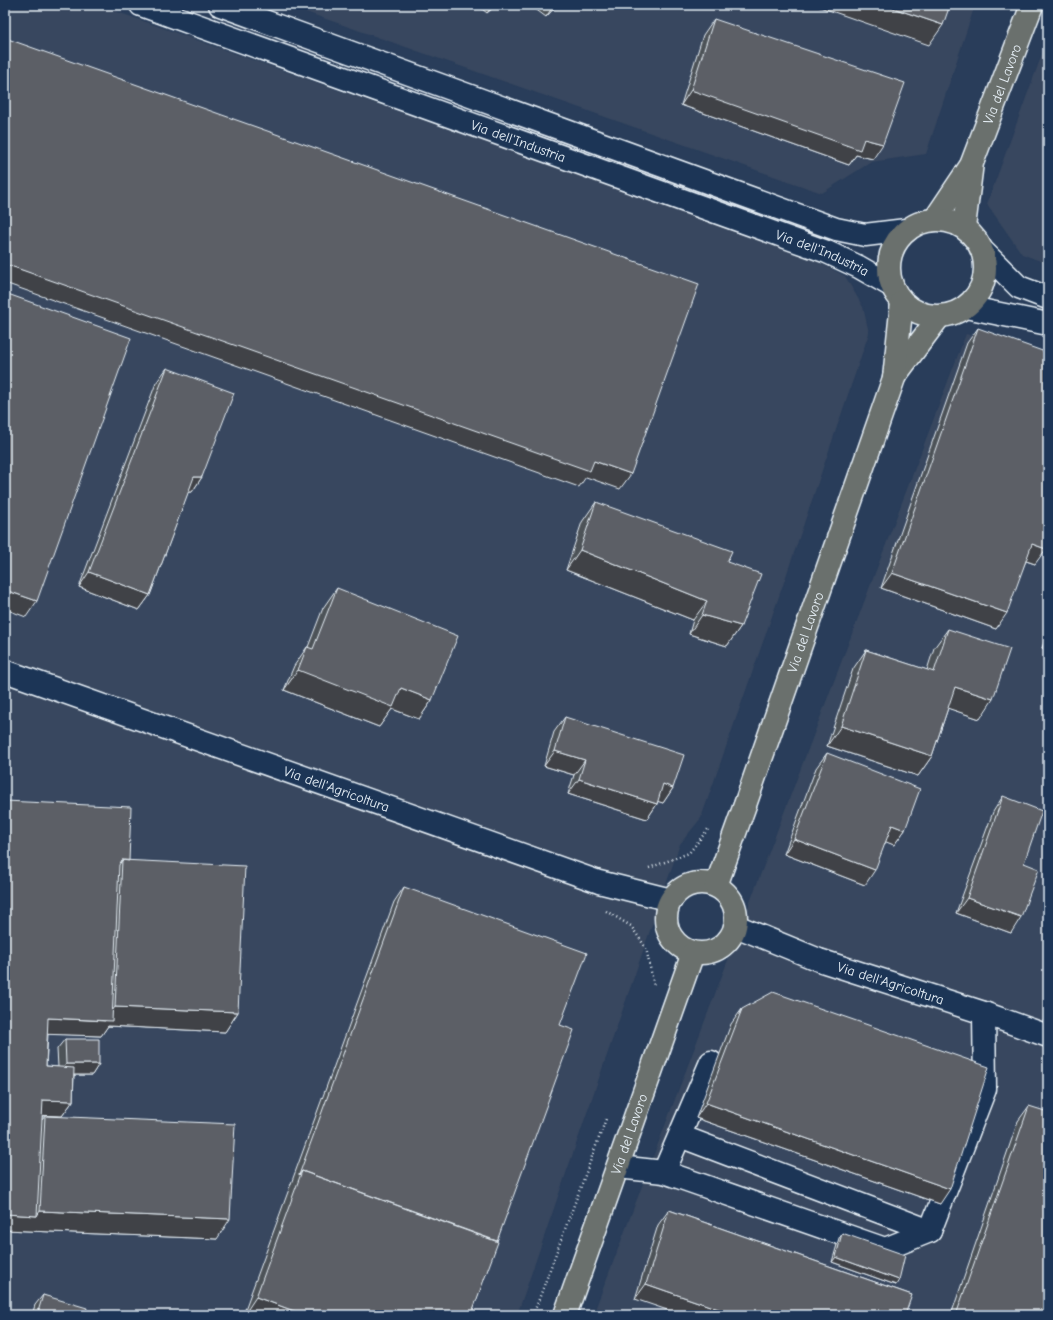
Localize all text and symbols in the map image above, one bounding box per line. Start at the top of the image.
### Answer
street label: Via del Lavoro [980,42,1025,127]
street label: Via dell'Industria [468,116,568,166]
street label: Via dell'Industria [773,226,872,280]
street label: Via del Lavoro [784,590,828,675]
street label: Via dell'Agricoltura [281,763,392,816]
street label: Via dell'Agricoltura [835,958,946,1009]
street label: Via del Lavoro [607,1091,652,1177]

